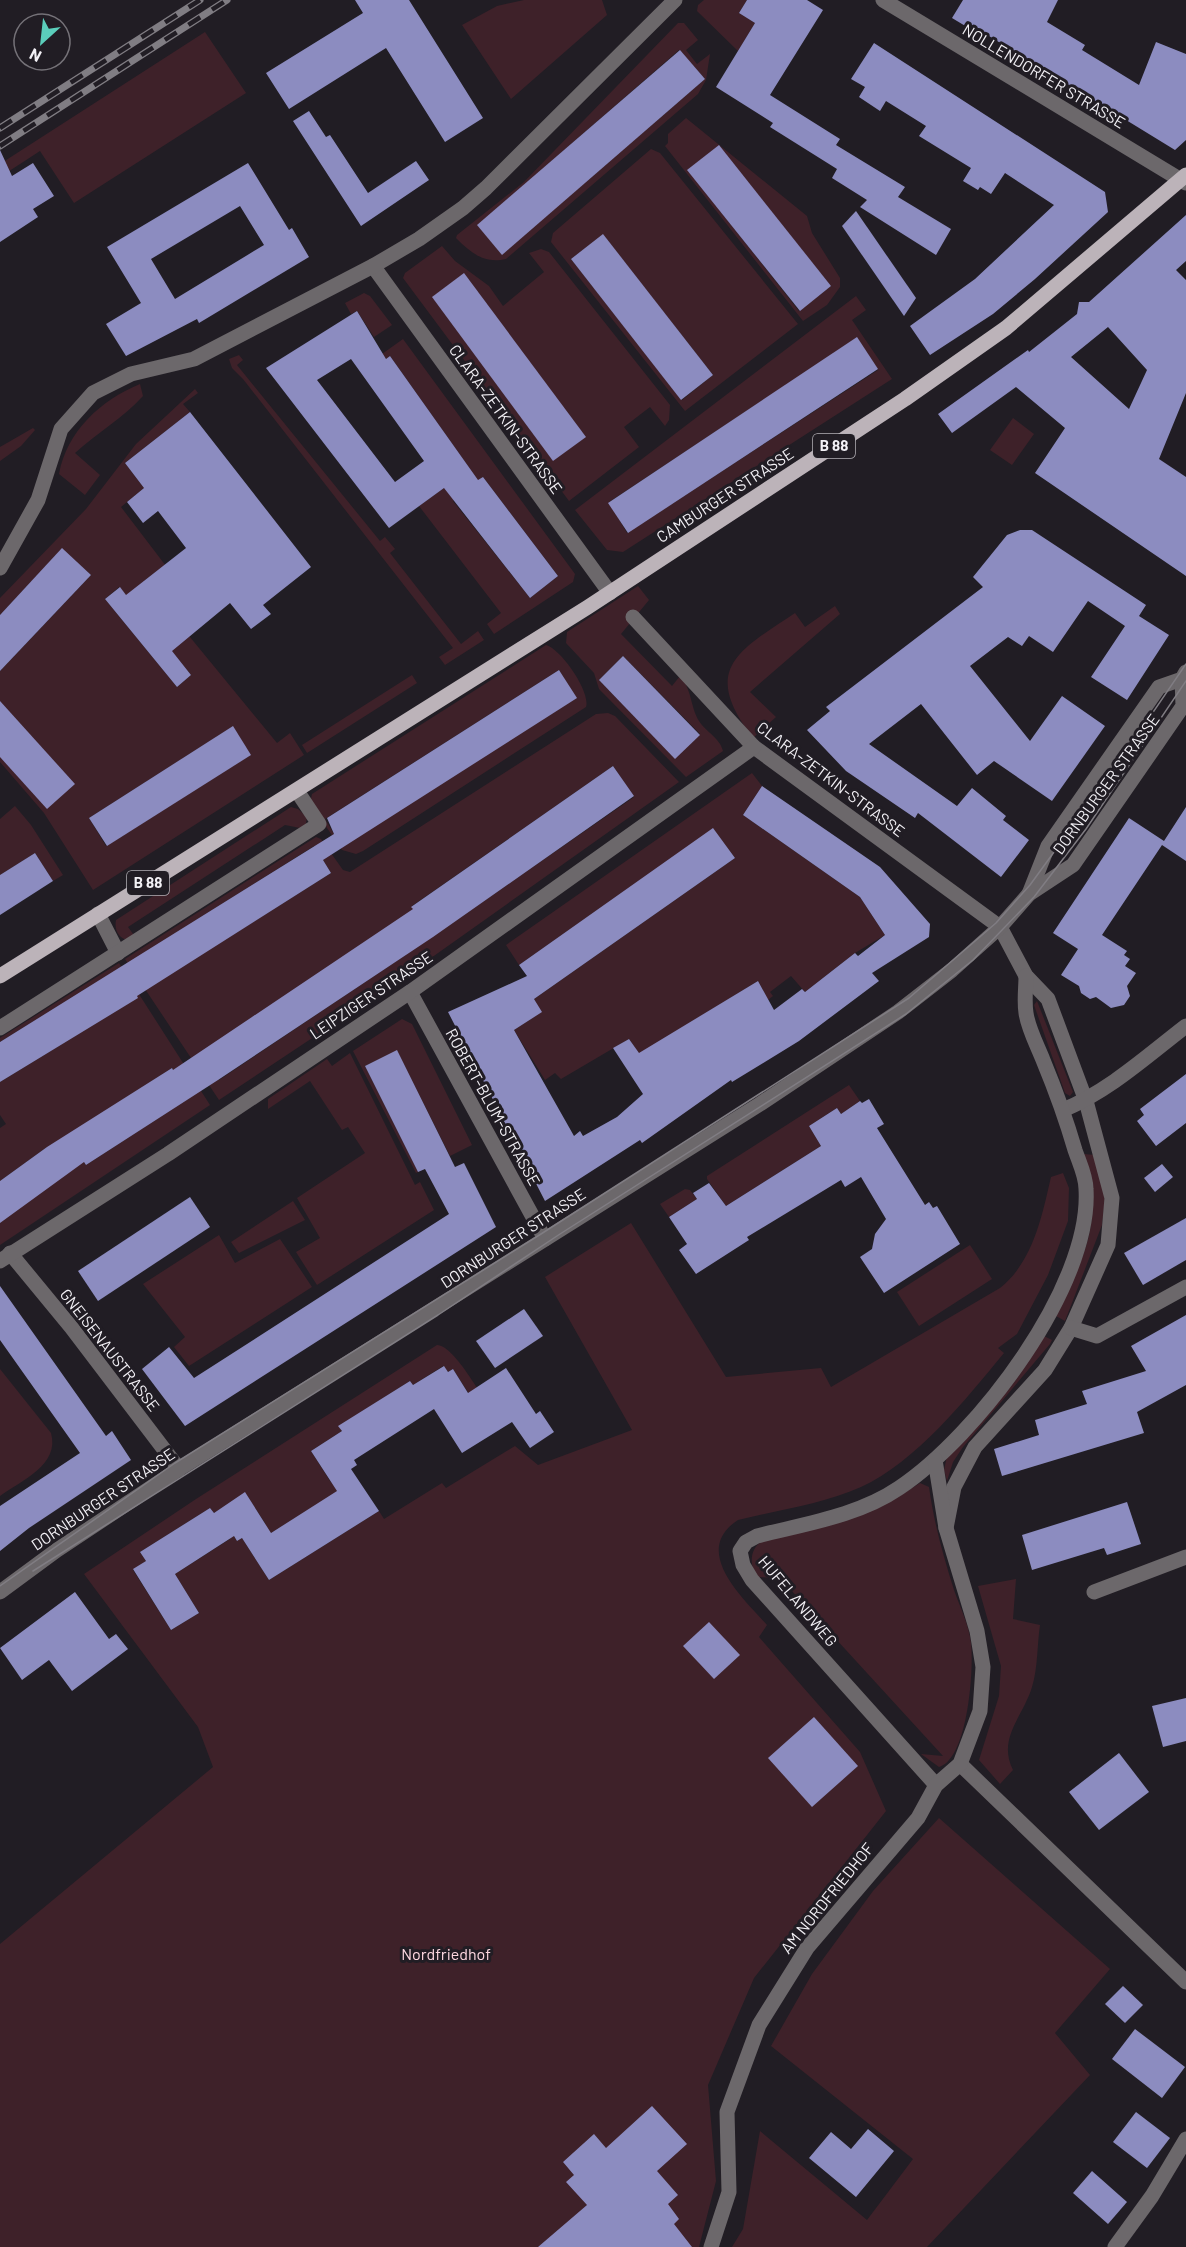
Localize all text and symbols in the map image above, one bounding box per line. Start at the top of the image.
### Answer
north arrow [12,12,72,72]
street label: NOLLENDORFER STRASSE [959,19,1129,132]
text: N [26,45,44,67]
street label: CLARA-ZETKIN-STRASSE [446,340,567,497]
road number: B 88 [813,434,855,458]
street label: CAMBURGER STRASSE [653,443,797,546]
street label: DORNBURGER STRASSE [1048,710,1163,858]
street label: CLARA-ZETKIN-STRASSE [754,717,909,840]
road number: B 88 [127,871,169,895]
street label: LEIPZIGER STRASSE [306,947,436,1043]
street label: ROBERT-BLUM-STRASSE [442,1025,545,1189]
street label: DORNBURGER STRASSE [437,1184,589,1292]
street label: GNEISENAUSTRASSE [57,1285,164,1415]
street label: DORNBURGER STRASSE [27,1443,178,1554]
street label: HUFELANDWEG [755,1551,842,1650]
street label: AM NORDFRIEDHOF [776,1839,877,1957]
park label: Nordfriedhof [401,1944,491,1963]

